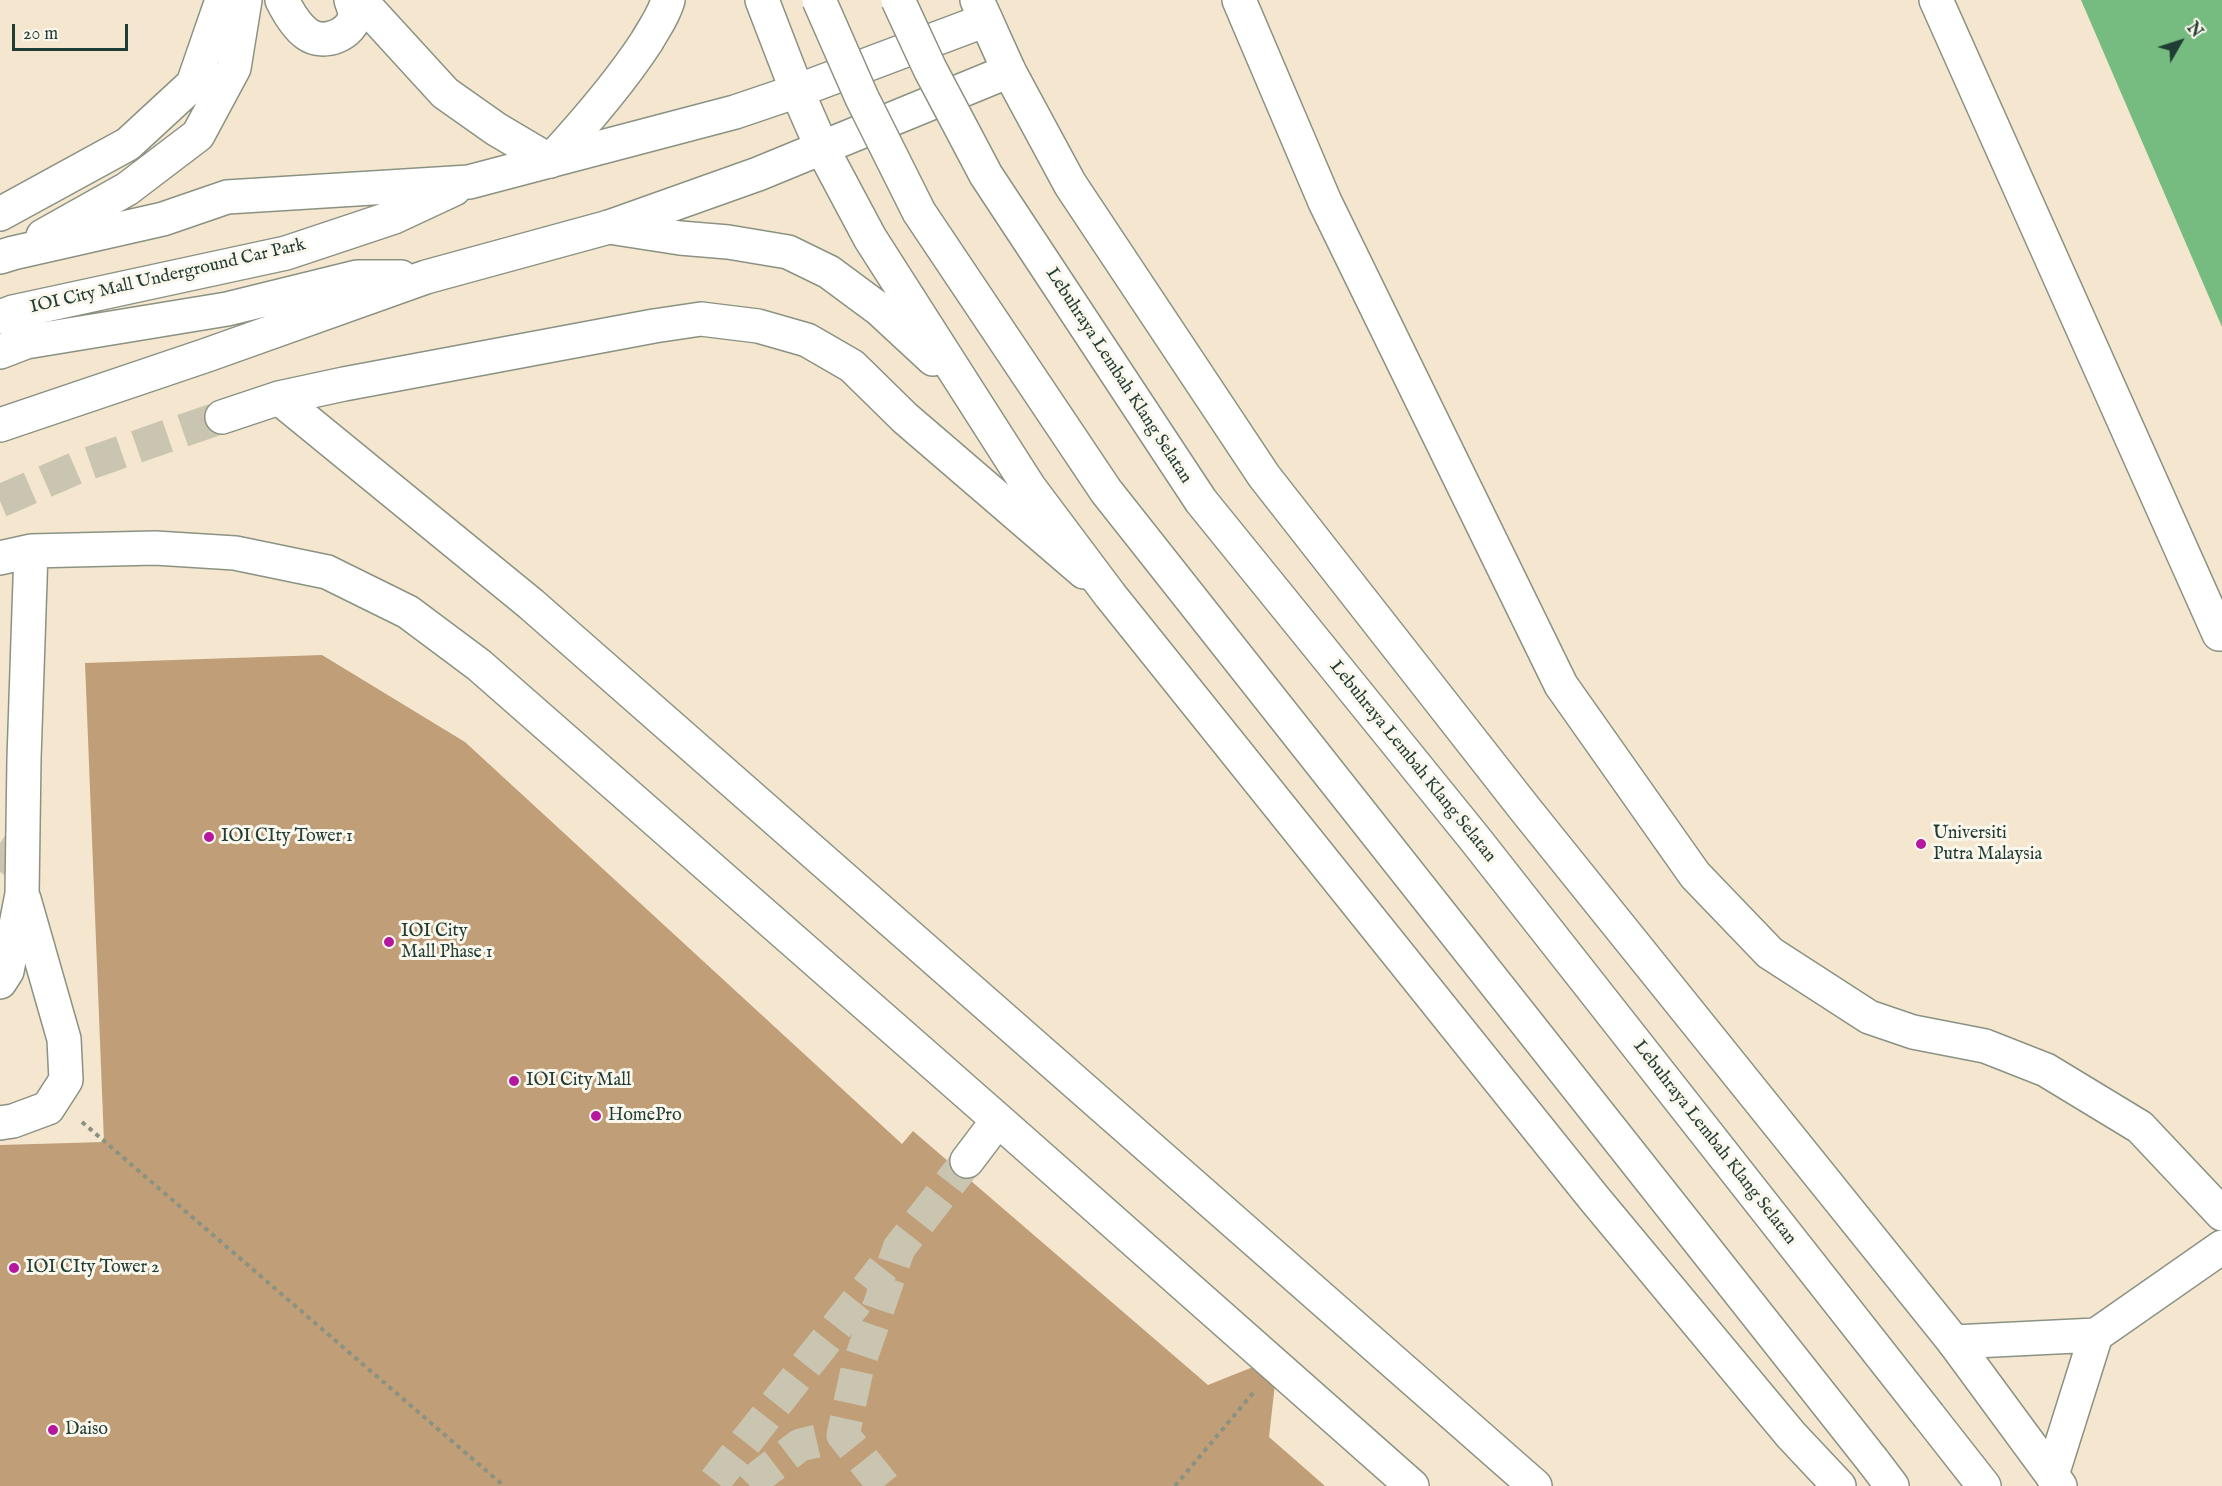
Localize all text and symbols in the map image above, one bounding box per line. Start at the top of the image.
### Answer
scale bar [15,12,130,50]
north arrow [2150,12,2210,72]
text: N [2182,19,2206,42]
text: 20 m [23,23,58,46]
street label: IOI City Mall Underground Car Park [28,235,308,319]
street label: Lebuhraya Lembah Klang Selatan [1040,264,1196,488]
street label: Lebuhraya Lembah Klang Selatan [1324,657,1500,867]
place label: Universiti Putra Malaysia [1933,823,2042,866]
place label: IOI CIty Tower 1 [221,826,353,848]
marker: IOI CIty Tower 1 [202,830,216,844]
marker: Universiti Putra Malaysia [1914,837,1928,851]
place label: IOI City Mall Phase 1 [401,921,492,964]
marker: IOI City Mall Phase 1 [382,935,396,949]
street label: Lebuhraya Lembah Klang Selatan [1628,1037,1800,1249]
place label: IOI City Mall [526,1070,631,1092]
marker: IOI City Mall [507,1074,521,1088]
place label: HomePro [608,1105,682,1127]
marker: HomePro [589,1109,603,1123]
place label: IOI CIty Tower 2 [26,1257,159,1279]
marker: IOI CIty Tower 2 [7,1261,21,1275]
place label: Daiso [65,1419,108,1441]
marker: Daiso [46,1423,60,1437]

